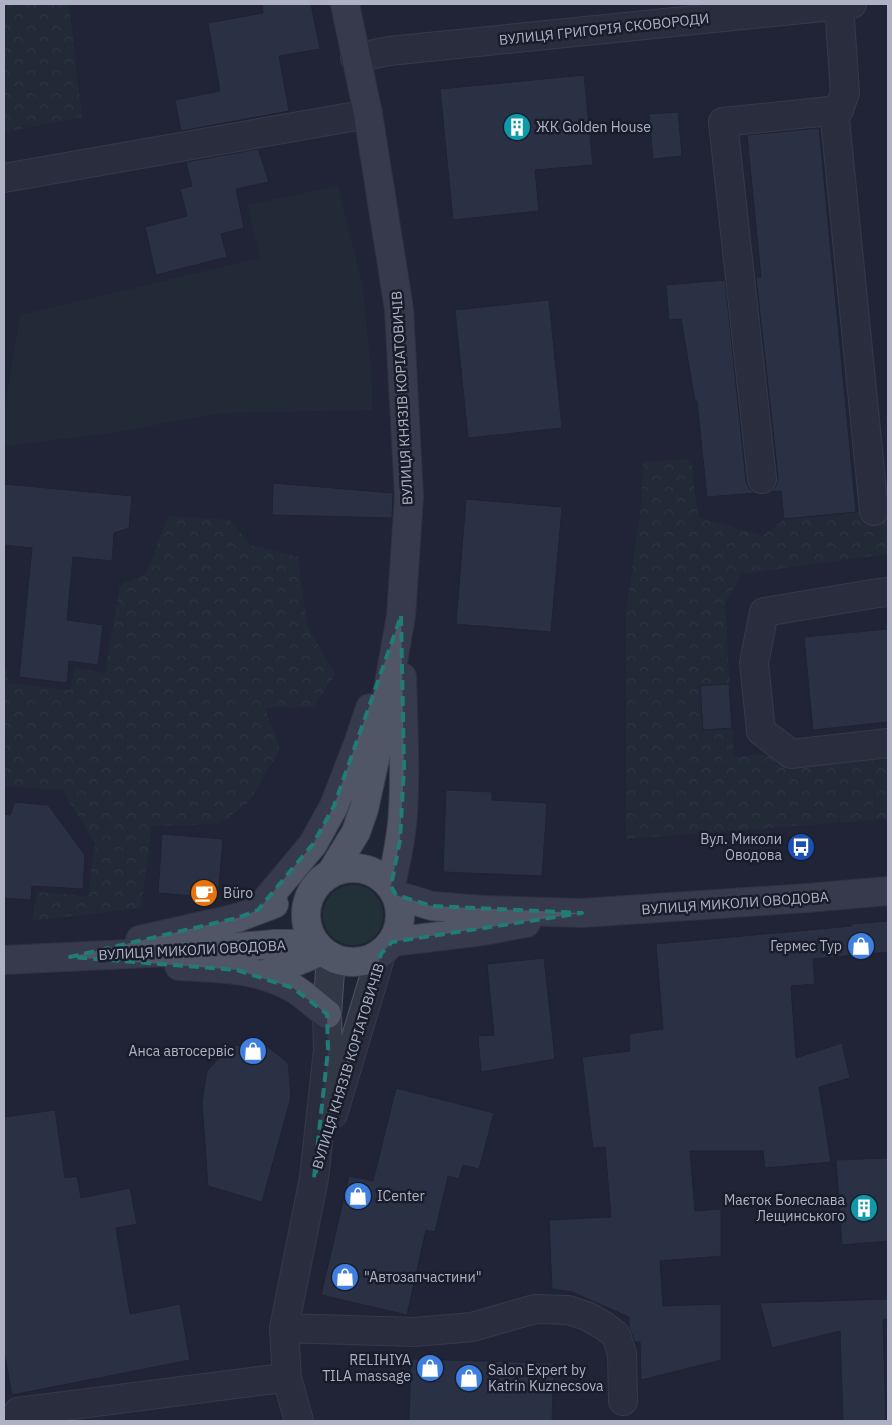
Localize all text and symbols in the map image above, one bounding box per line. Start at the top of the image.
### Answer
street label: ВУЛИЦЯ ГРИГОРІЯ СКОВОРОДИ [498,9,710,49]
building icon: ЖК Golden House [502,112,532,142]
place label: ЖК Golden House [536,118,651,136]
street label: ВУЛИЦЯ КНЯЗІВ КОРІАТОВИЧІВ [387,290,417,506]
place label: Вул. Миколи Оводова [700,830,783,864]
bus stop icon: Вул. Миколи Оводова [786,832,816,862]
cafe icon: Büro [189,878,219,908]
place label: Büro [223,884,253,902]
street label: ВУЛИЦЯ МИКОЛИ ОВОДОВА [641,887,829,919]
shop icon: Гермес Тур [846,931,876,961]
street label: ВУЛИЦЯ МИКОЛИ ОВОДОВА [98,936,286,964]
place label: Гермес Тур [770,937,842,955]
street label: ВУЛИЦЯ КНЯЗІВ КОРІАТОВИЧІВ [308,961,388,1171]
shop icon: Анса автосервіс [238,1036,268,1066]
place label: Анса автосервіс [128,1042,234,1060]
shop icon: ICenter [343,1181,373,1211]
place label: ICenter [377,1187,425,1205]
place label: Маєток Болеслава Лещинського [724,1191,846,1225]
building icon: Маєток Болеслава Лещинського [849,1193,879,1223]
shop icon: "Автозапчастини" [330,1262,360,1292]
place label: "Автозапчастини" [364,1268,482,1286]
place label: RELIHIYA TILA massage [322,1351,411,1385]
shop icon: RELIHIYA TILA massage [415,1353,445,1383]
place label: Salon Expert by Katrin Kuznecsova [488,1361,604,1395]
shop icon: Salon Expert by Katrin Kuznecsova [454,1363,484,1393]

